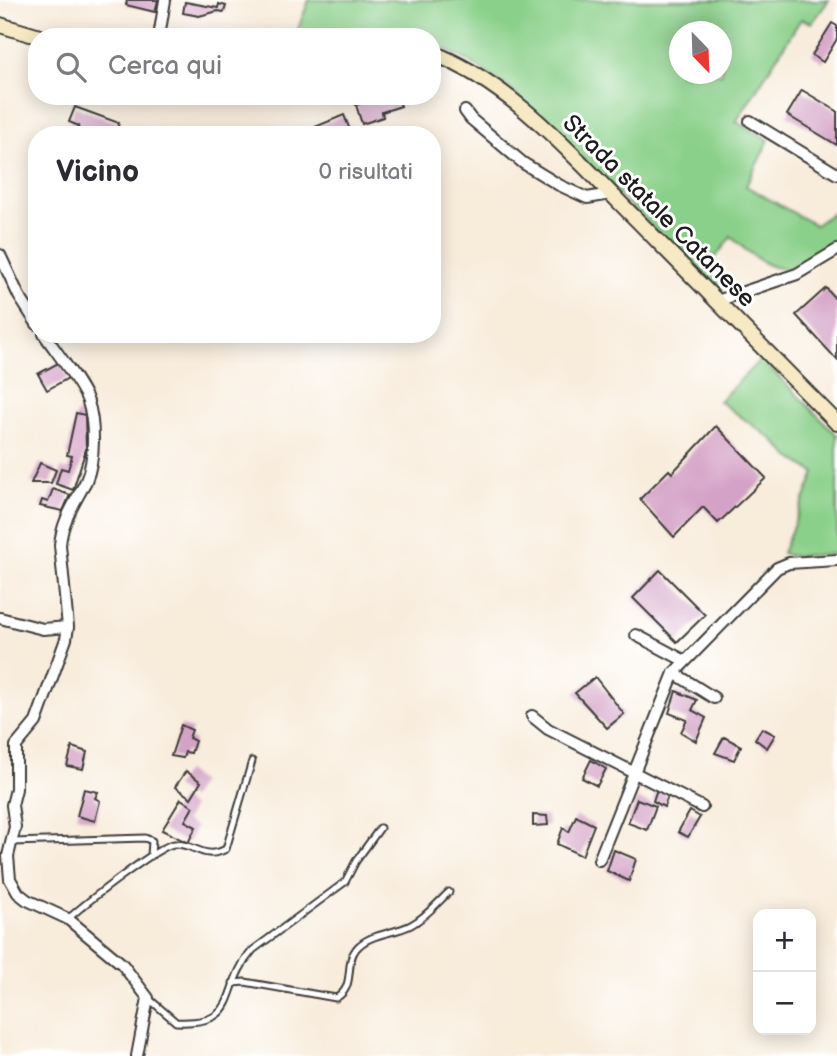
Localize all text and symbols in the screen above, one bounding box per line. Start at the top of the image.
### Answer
north arrow [669,21,732,84]
search box [28,28,441,105]
icon: search [52,48,90,86]
text: Cerca qui [108,51,222,82]
street label: Strada statale Catanese [557,109,761,313]
text: Vicino [56,154,139,190]
text: 0 risultati [318,158,413,186]
map controls [753,909,816,1035]
button: + [753,909,816,972]
button: − [753,972,816,1035]

